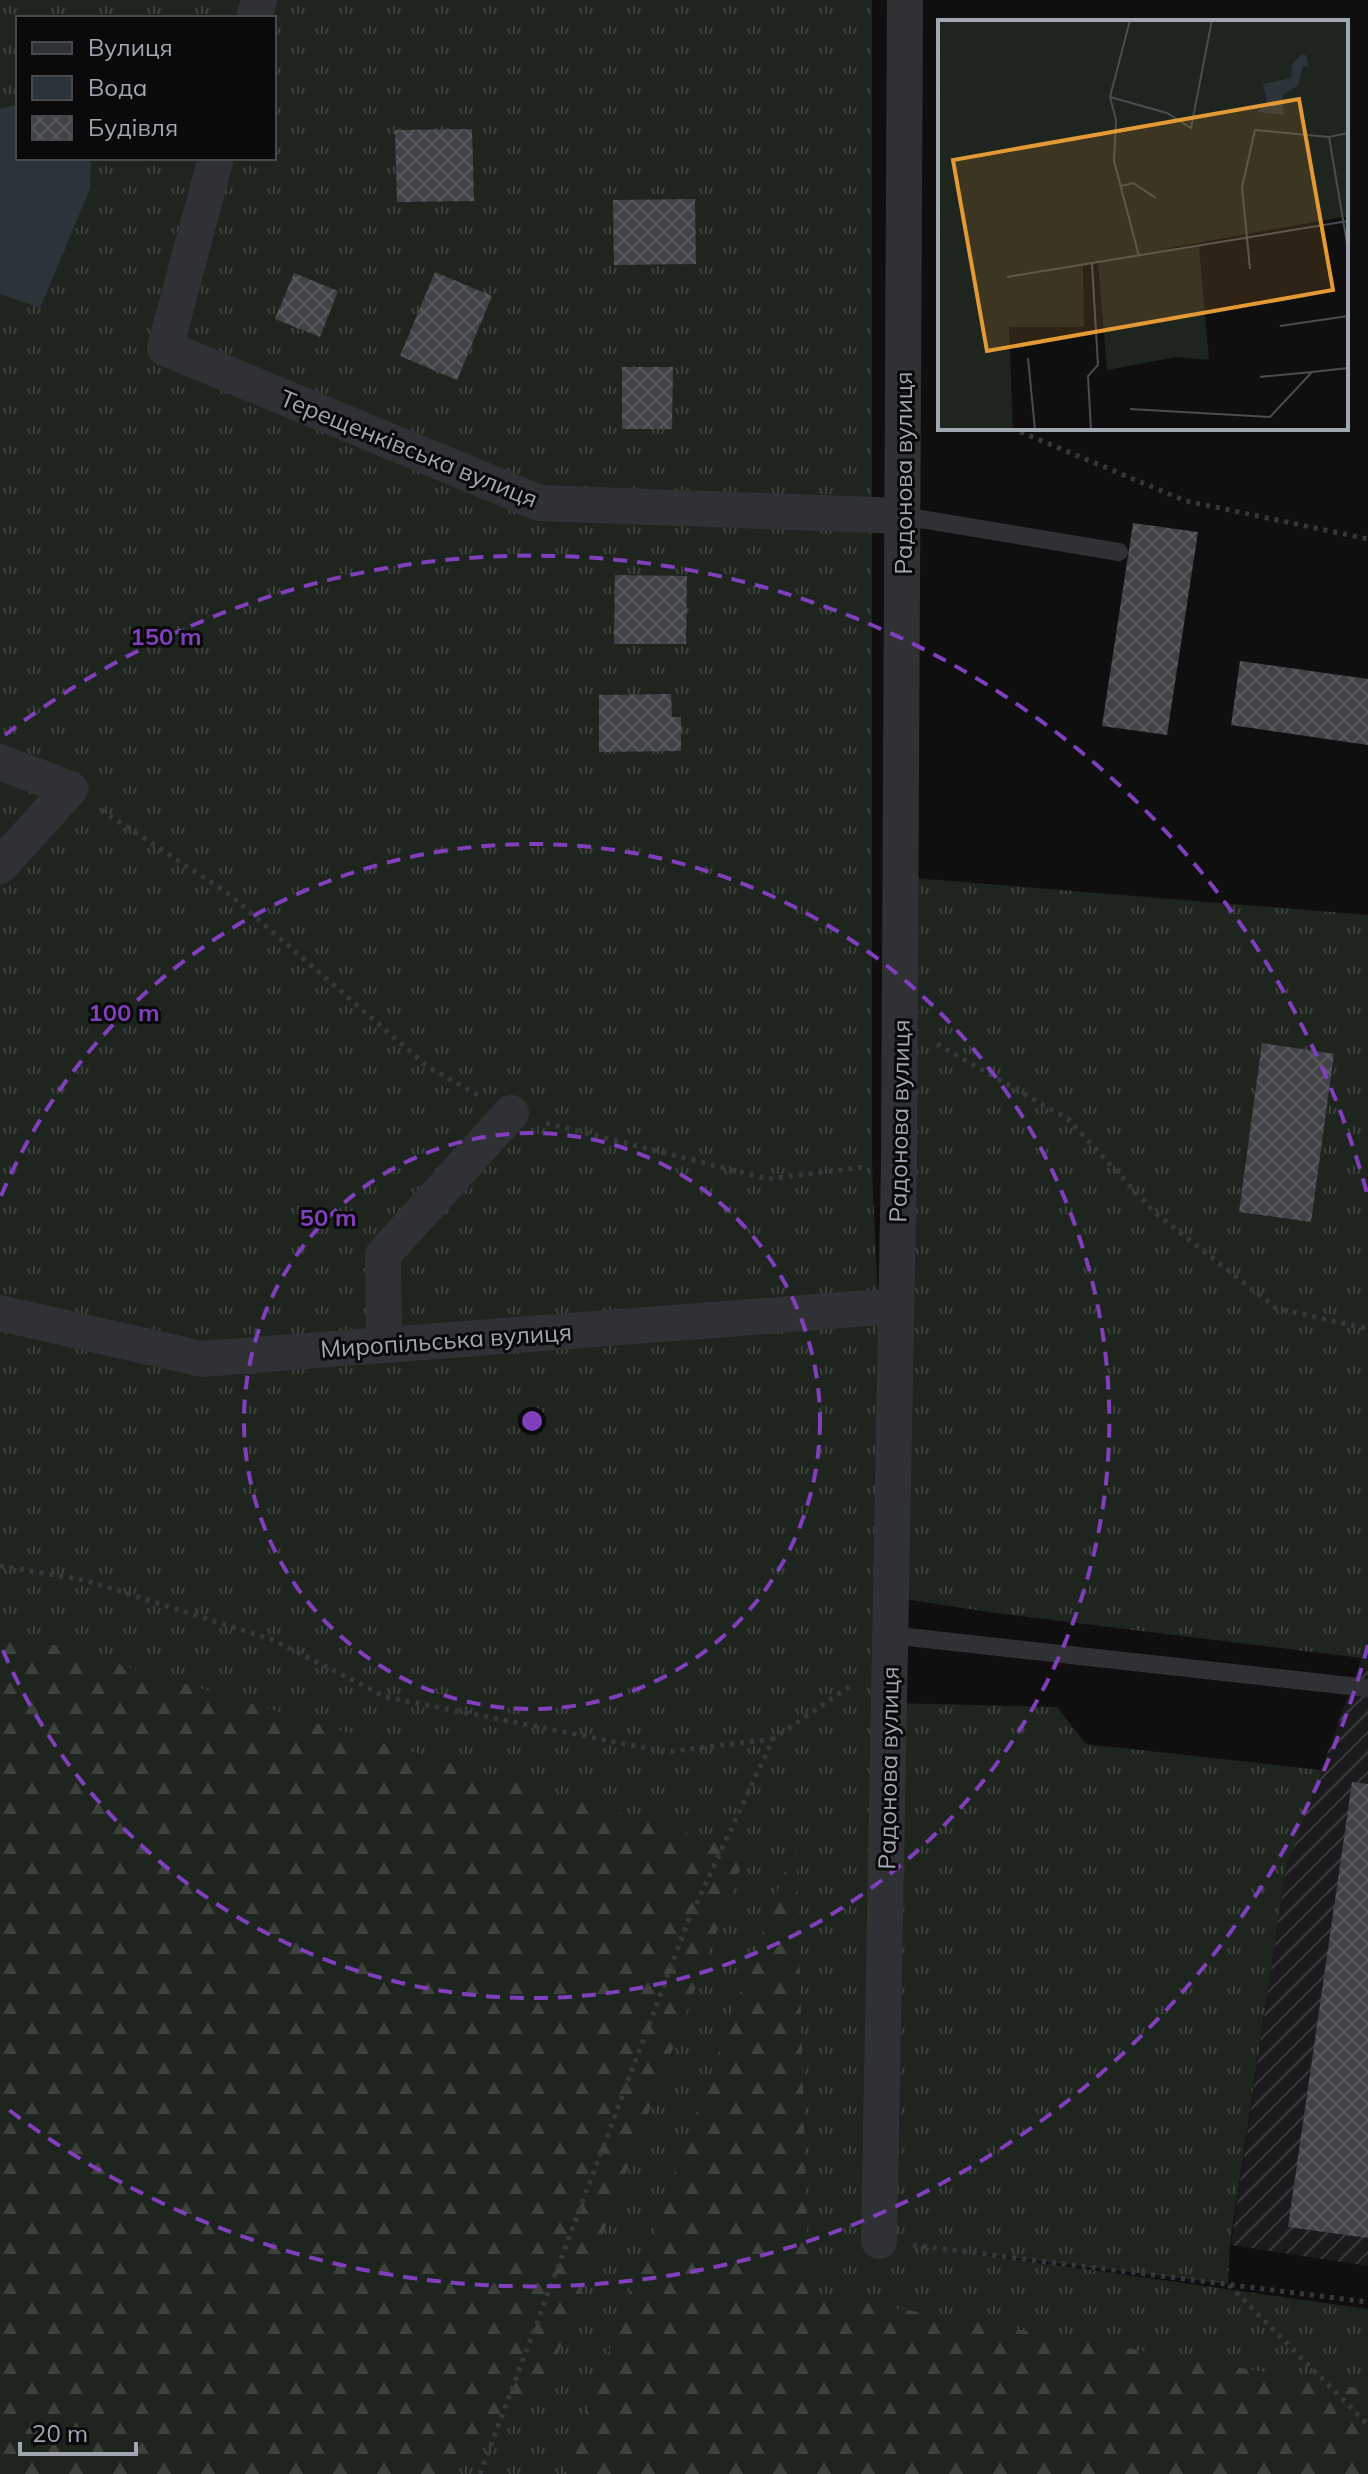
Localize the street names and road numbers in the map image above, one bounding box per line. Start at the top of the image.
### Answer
street label: Радонова вулиця [888,372,918,574]
street label: Терещенківська вулиця [276,383,542,513]
street label: Радонова вулиця [882,1019,916,1223]
street label: Миропільська вулиця [319,1316,573,1364]
street label: Радонова вулиця [871,1666,905,1870]

